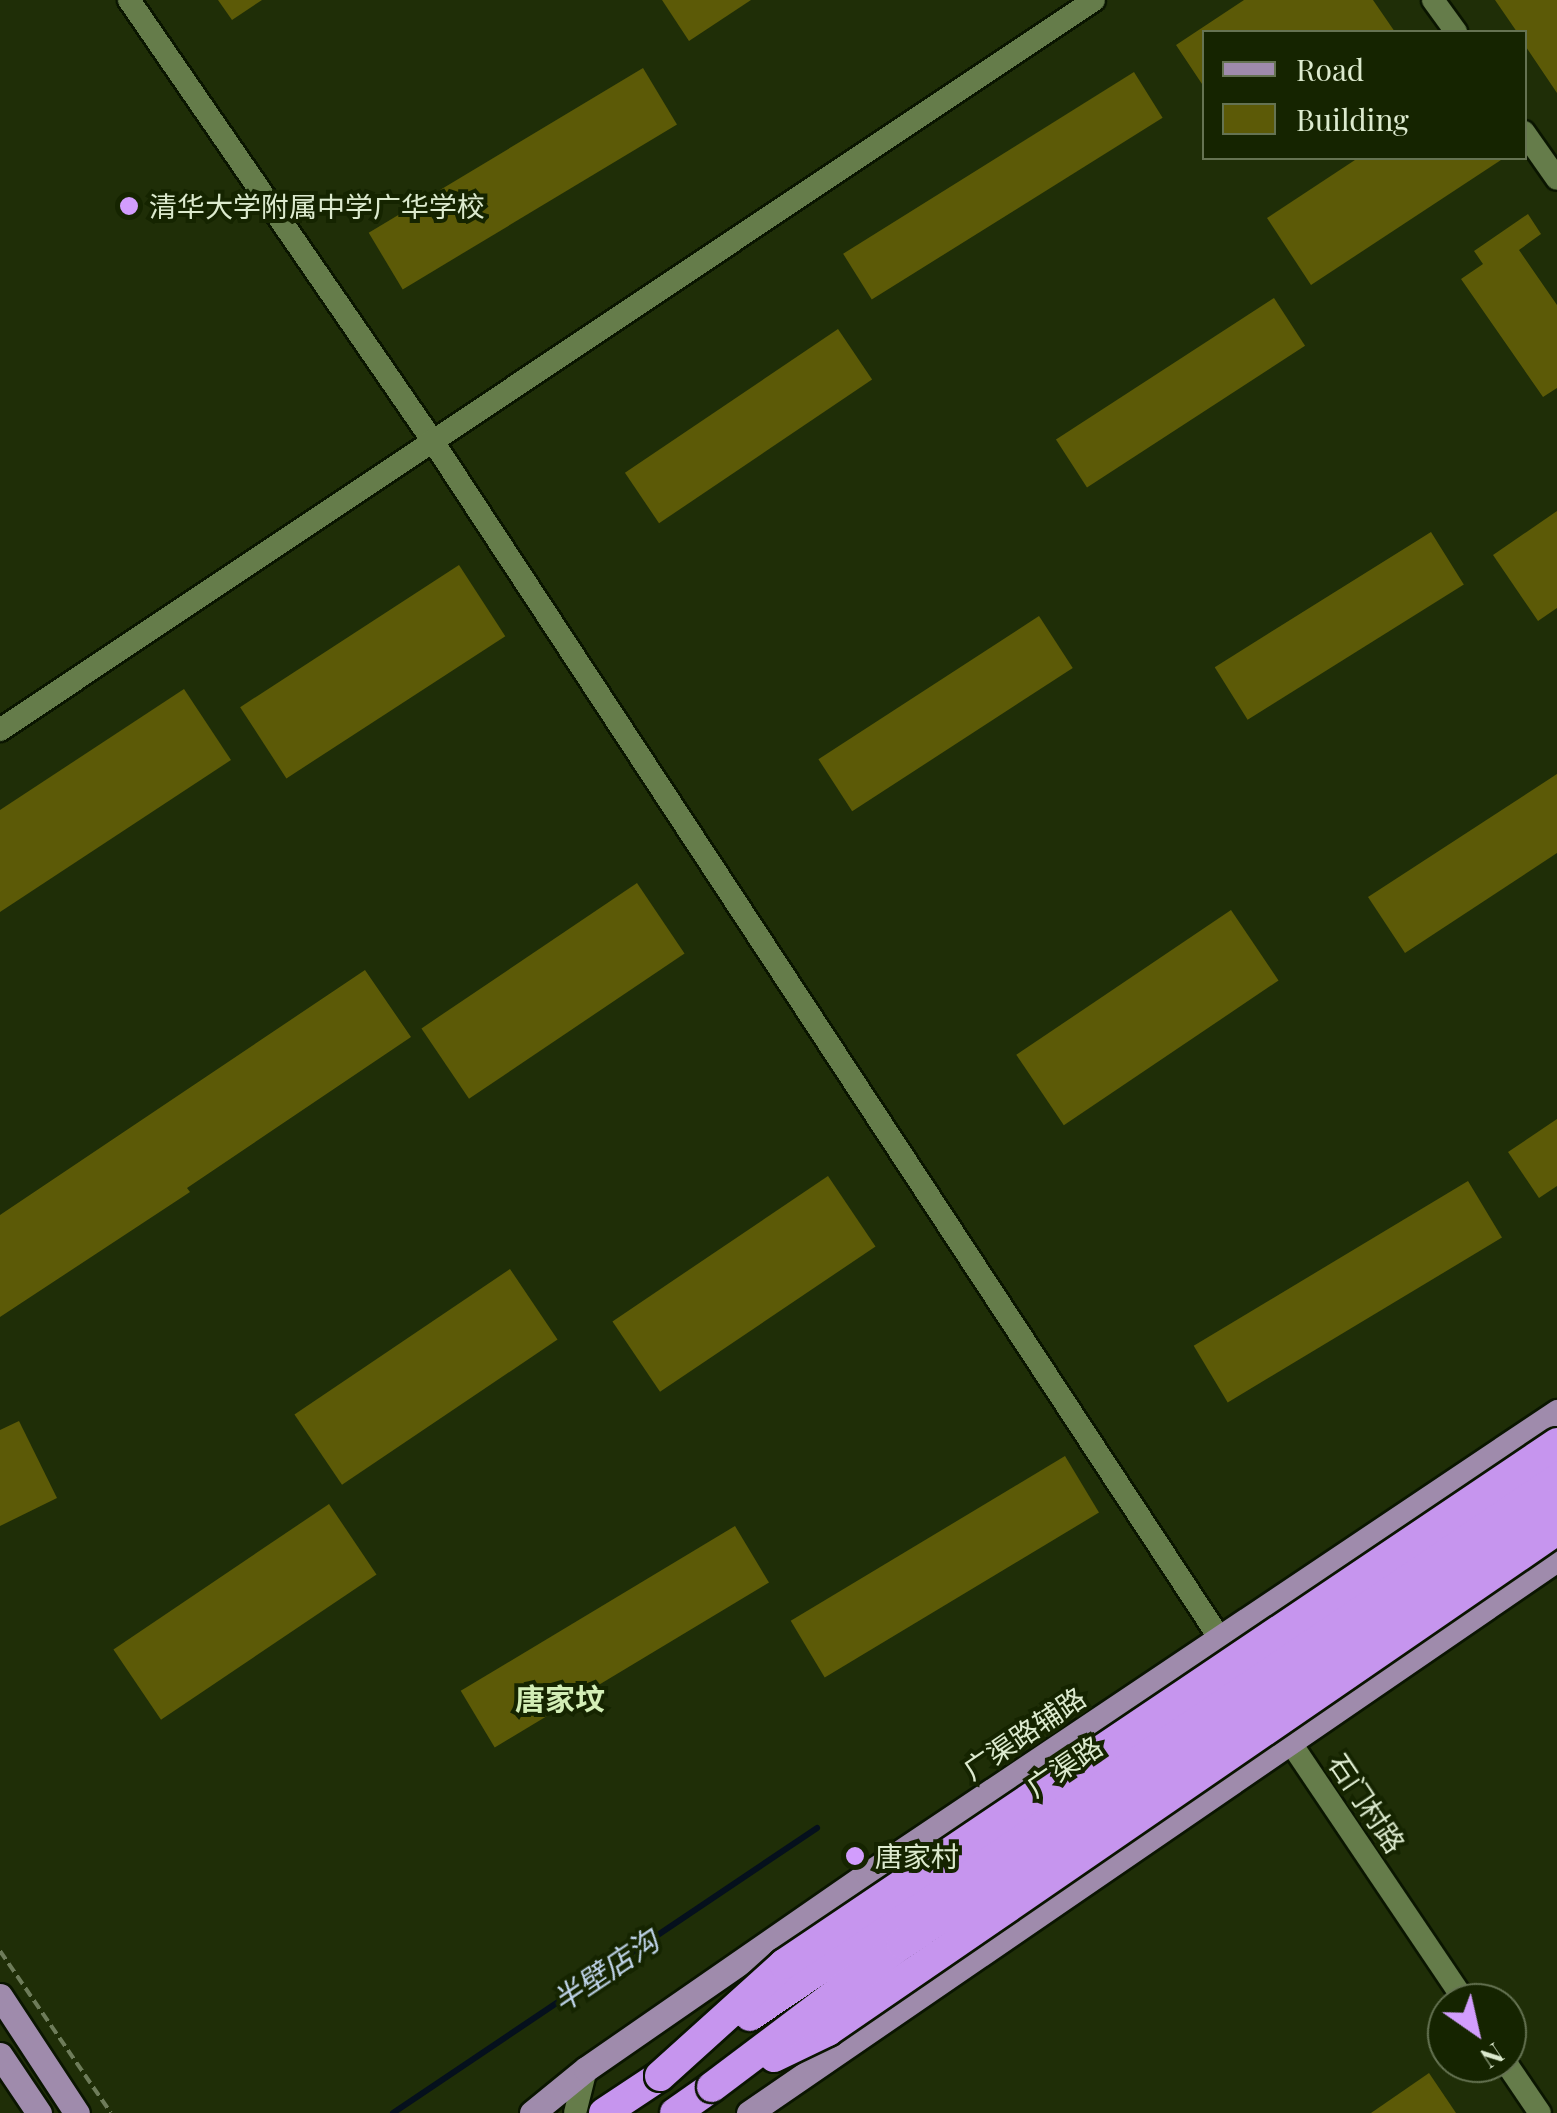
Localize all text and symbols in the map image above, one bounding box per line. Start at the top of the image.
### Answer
legend [1202,30,1527,160]
text: Road [1296,49,1364,89]
text: Building [1296,99,1409,139]
place label: 清华大学附属中学广华学校 [149,189,485,223]
marker: 清华大学附属中学广华学校 [118,195,140,217]
district label: 唐家坟 [515,1680,605,1716]
street label: 广渠路辅路 [957,1680,1091,1786]
street label: 广渠路 [1020,1729,1108,1803]
street label: 石门村路 [1322,1747,1412,1859]
place label: 唐家村 [875,1839,959,1873]
marker: 唐家村 [844,1845,866,1867]
water label: 半壁店沟 [545,1922,665,2018]
north arrow [1427,1983,1527,2083]
text: N [1474,2036,1512,2078]

